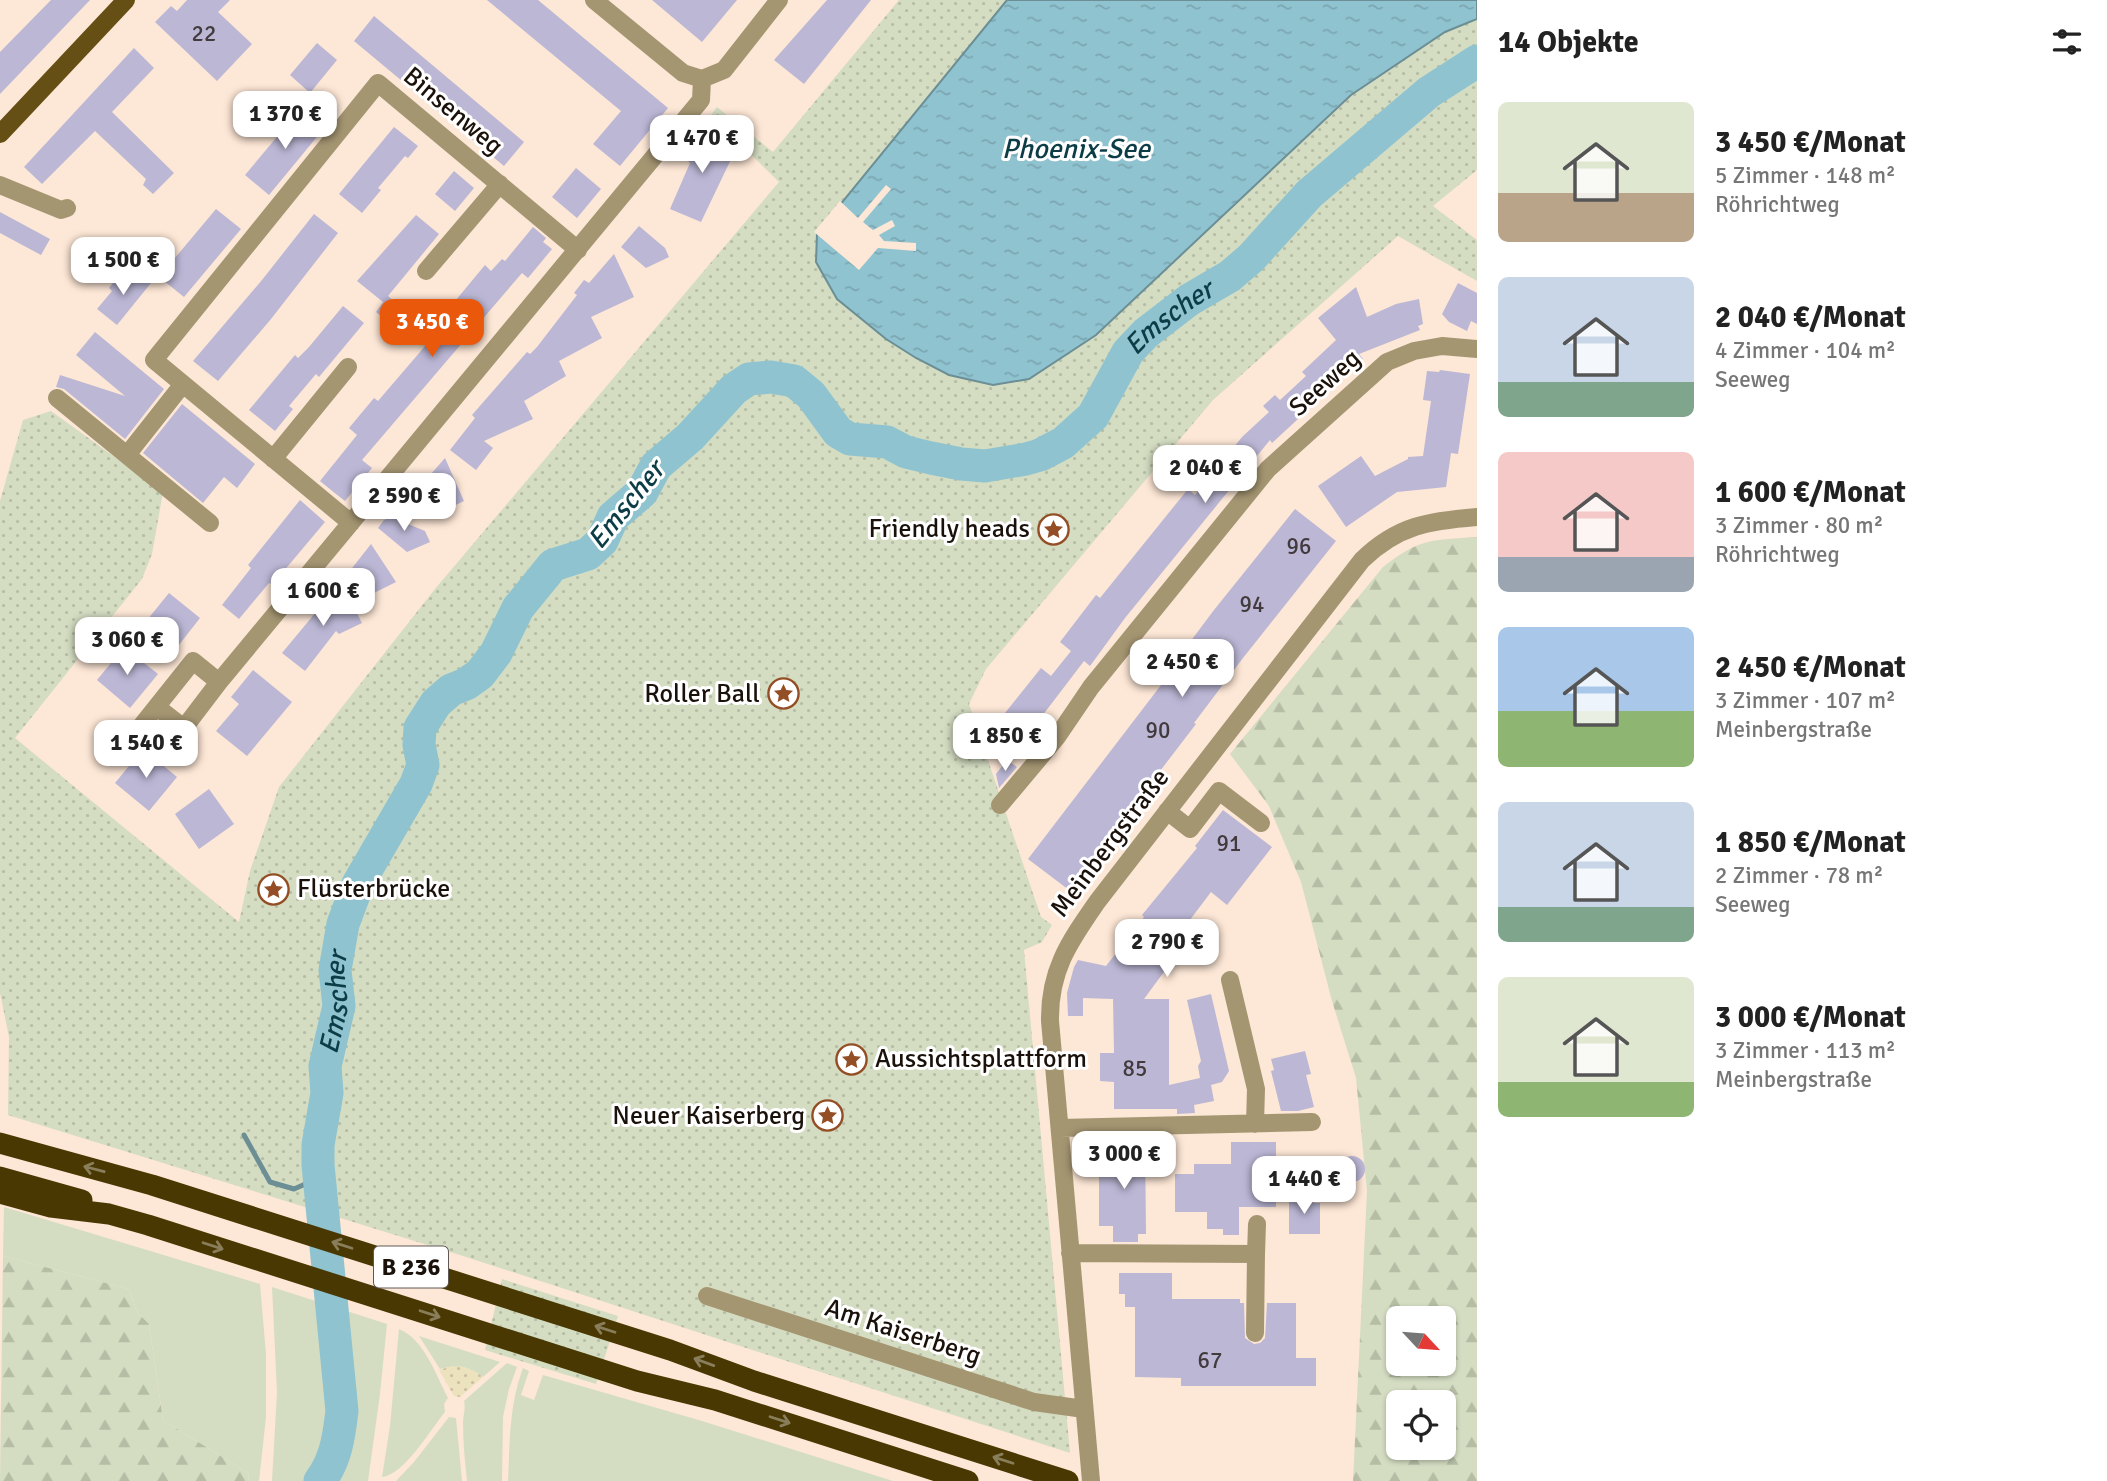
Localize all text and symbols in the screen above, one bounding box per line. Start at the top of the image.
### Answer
house number: 22 [192,19,216,48]
icon: filters [2048,23,2086,61]
text: 14 Objekte [1498,24,1639,61]
street label: Binsenweg [397,60,509,162]
pin: 1 370 € [220,92,350,151]
text: 1 370 € [249,99,321,128]
pin: 1 470 € [637,116,767,175]
text: 1 470 € [666,123,738,152]
text: 3 450 €/Monat [1715,124,1906,161]
icon: home [1554,130,1638,214]
water label: Phoenix-See [1002,132,1152,166]
text: 5 Zimmer · 148 m² [1715,161,1896,190]
text: Röhrichtweg [1715,190,1840,219]
pin: 1 500 € [58,238,188,297]
text: 1 500 € [87,245,159,274]
water label: Emscher [1117,271,1222,362]
text: 2 040 €/Monat [1715,299,1906,336]
pin: 3 450 € [367,300,497,359]
icon: home [1554,305,1638,389]
text: 3 450 € [396,307,468,336]
text: 4 Zimmer · 104 m² [1715,336,1896,365]
street label: Seeweg [1283,343,1367,423]
text: Seeweg [1715,365,1790,394]
pin: 2 040 € [1140,446,1270,505]
water label: Emscher [580,451,674,556]
text: 2 040 € [1169,453,1241,482]
pin: 2 590 € [339,474,469,533]
text: 1 600 €/Monat [1715,474,1906,511]
icon: home [1554,480,1638,564]
text: 2 590 € [368,481,440,510]
text: 3 Zimmer · 80 m² [1715,511,1883,540]
place icon: Friendly heads [1036,512,1070,546]
place label: Friendly heads [868,513,1030,545]
house number: 96 [1287,532,1311,561]
text: Röhrichtweg [1715,540,1840,569]
pin: 1 600 € [258,568,388,628]
text: 1 600 € [287,576,359,605]
house number: 94 [1240,590,1264,619]
pin: 3 060 € [62,618,192,677]
text: 3 060 € [91,625,163,654]
pin: 2 450 € [1117,640,1247,699]
text: 2 450 € [1146,647,1218,676]
text: 2 450 €/Monat [1715,649,1906,686]
icon: home [1554,655,1638,739]
place icon: Roller Ball [766,677,800,711]
place label: Roller Ball [644,678,760,710]
text: 3 Zimmer · 107 m² [1715,686,1896,715]
pin: 1 850 € [940,714,1070,773]
text: Meinbergstraße [1715,715,1872,744]
house number: 90 [1146,716,1170,745]
pin: 1 540 € [81,720,211,780]
text: 1 850 € [969,721,1041,750]
text: 1 540 € [110,728,182,757]
street label: Meinbergstraße [1044,763,1176,923]
text: 1 850 €/Monat [1715,824,1906,861]
house number: 91 [1217,829,1241,858]
icon: home [1554,830,1638,914]
text: 2 Zimmer · 78 m² [1715,861,1883,890]
place icon: Flüsterbrücke [257,872,291,906]
place label: Flüsterbrücke [297,873,450,905]
text: Seeweg [1715,890,1790,919]
pin: 2 790 € [1102,920,1232,979]
text: 2 790 € [1131,927,1203,956]
water label: Emscher [311,945,357,1057]
text: 3 000 €/Monat [1715,999,1906,1036]
icon: home [1554,1005,1638,1089]
text: 3 Zimmer · 113 m² [1715,1036,1896,1065]
place icon: Aussichtsplattform [835,1042,869,1076]
place label: Aussichtsplattform [875,1043,1087,1075]
house number: 85 [1123,1054,1147,1083]
text: Meinbergstraße [1715,1065,1872,1094]
place icon: Neuer Kaiserberg [811,1099,845,1133]
place label: Neuer Kaiserberg [612,1100,805,1132]
pin: 3 000 € [1059,1132,1189,1191]
text: 3 000 € [1088,1139,1160,1168]
pin: 1 440 € [1239,1156,1369,1216]
one-way arrow [84,1161,106,1174]
text: 1 440 € [1268,1164,1340,1193]
one-way arrow [331,1238,353,1250]
one-way arrow [202,1240,224,1253]
road number: B 236 [374,1246,448,1288]
street label: Am Kaiserberg [821,1292,985,1372]
north arrow [1386,1306,1456,1376]
map controls [1386,1306,1456,1460]
one-way arrow [418,1309,440,1322]
one-way arrow [594,1322,616,1335]
house number: 67 [1198,1346,1222,1375]
one-way arrow [694,1355,716,1368]
button: locate [1386,1390,1456,1460]
one-way arrow [768,1415,790,1427]
one-way arrow [992,1453,1014,1466]

